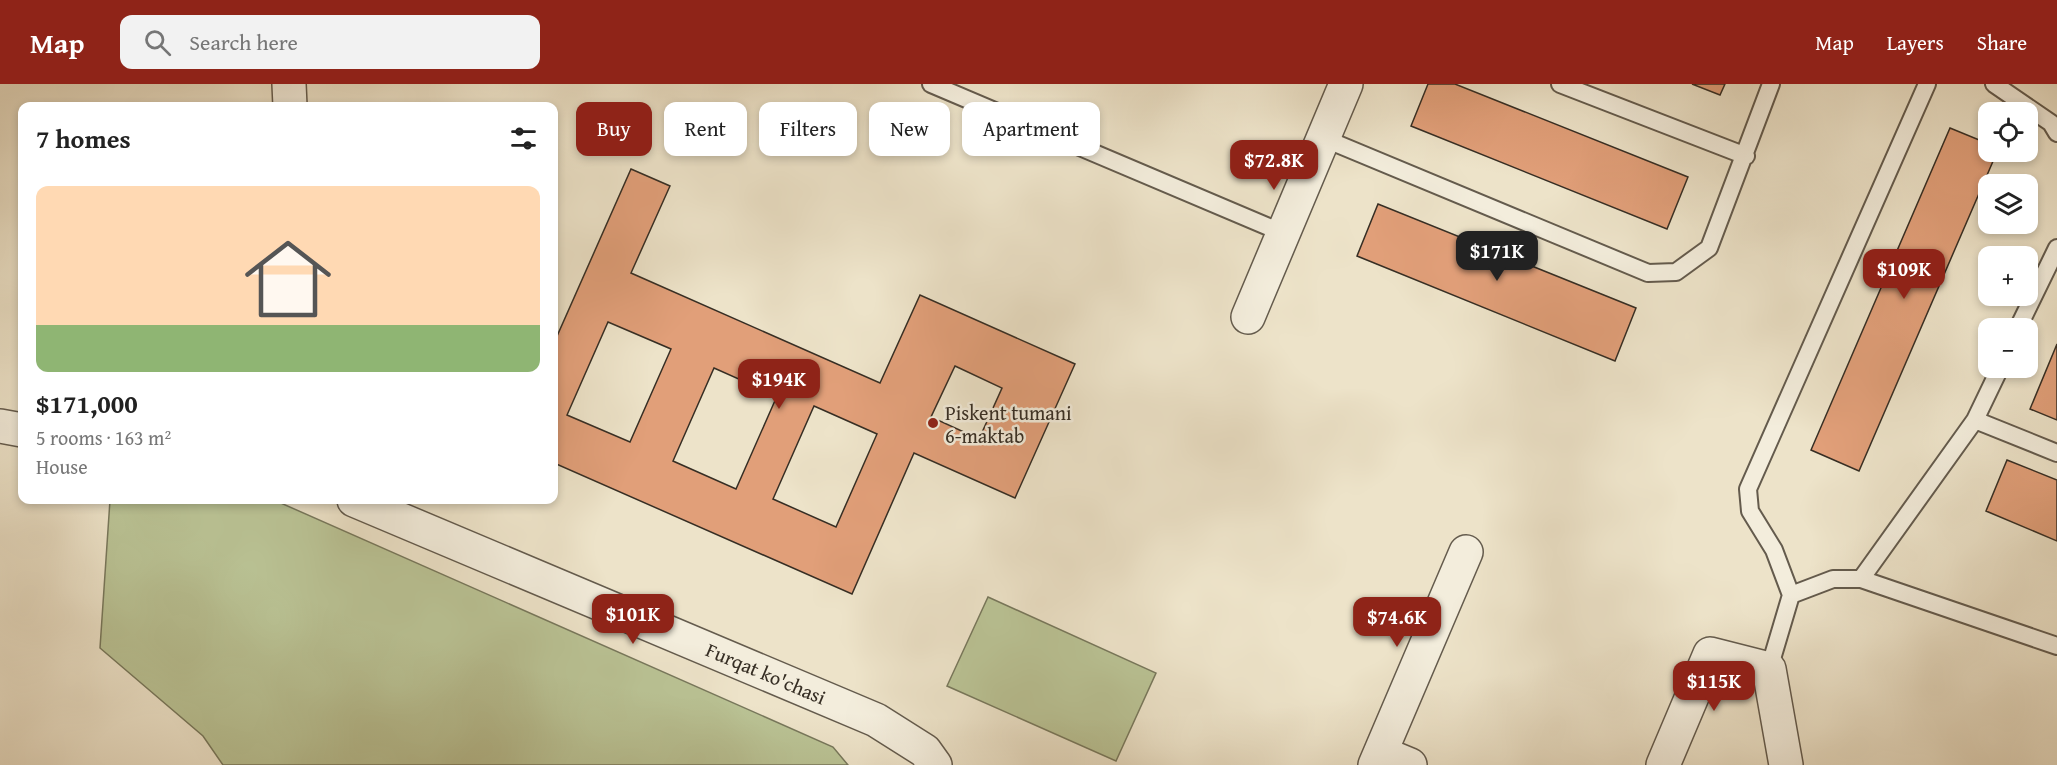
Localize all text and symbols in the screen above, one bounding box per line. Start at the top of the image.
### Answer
search box [120,15,540,69]
text: Map [30,22,84,63]
icon: search [141,26,174,59]
text: Search here [189,26,298,58]
text: Map [1815,27,1854,58]
text: Layers [1887,27,1944,58]
text: Share [1977,27,2027,58]
chip: Buy [576,102,652,156]
chip: Rent [664,102,747,156]
chip: Filters [759,102,857,156]
chip: New [869,102,950,156]
chip: Apartment [962,102,1100,156]
map controls [1978,102,2038,378]
button: locate [1978,102,2038,162]
text: 7 homes [36,119,131,158]
icon: filters [507,122,540,155]
pin: $72.8K [1225,140,1323,191]
text: $72.8K [1244,145,1304,174]
button: layers [1978,174,2038,234]
icon: home [234,225,342,333]
pin: $171K [1455,231,1539,282]
text: $171K [1470,236,1524,265]
button: + [1978,246,2038,306]
pin: $109K [1862,249,1946,300]
text: $109K [1877,254,1931,283]
button: − [1978,318,2038,378]
pin: $194K [737,359,821,410]
text: $194K [752,364,806,393]
text: $171,000 [36,384,138,423]
place label: Piskent tumani 6-maktab [945,398,1072,450]
marker: Piskent tumani 6-maktab [926,416,940,430]
text: 5 rooms · 163 m² [36,423,171,452]
text: House [36,452,88,481]
pin: $101K [591,594,675,645]
pin: $74.6K [1348,597,1446,648]
text: $101K [606,599,660,628]
text: $74.6K [1367,602,1427,631]
street label: Furqat ko'chasi [701,635,831,711]
pin: $115K [1672,661,1756,712]
text: $115K [1687,666,1741,695]

